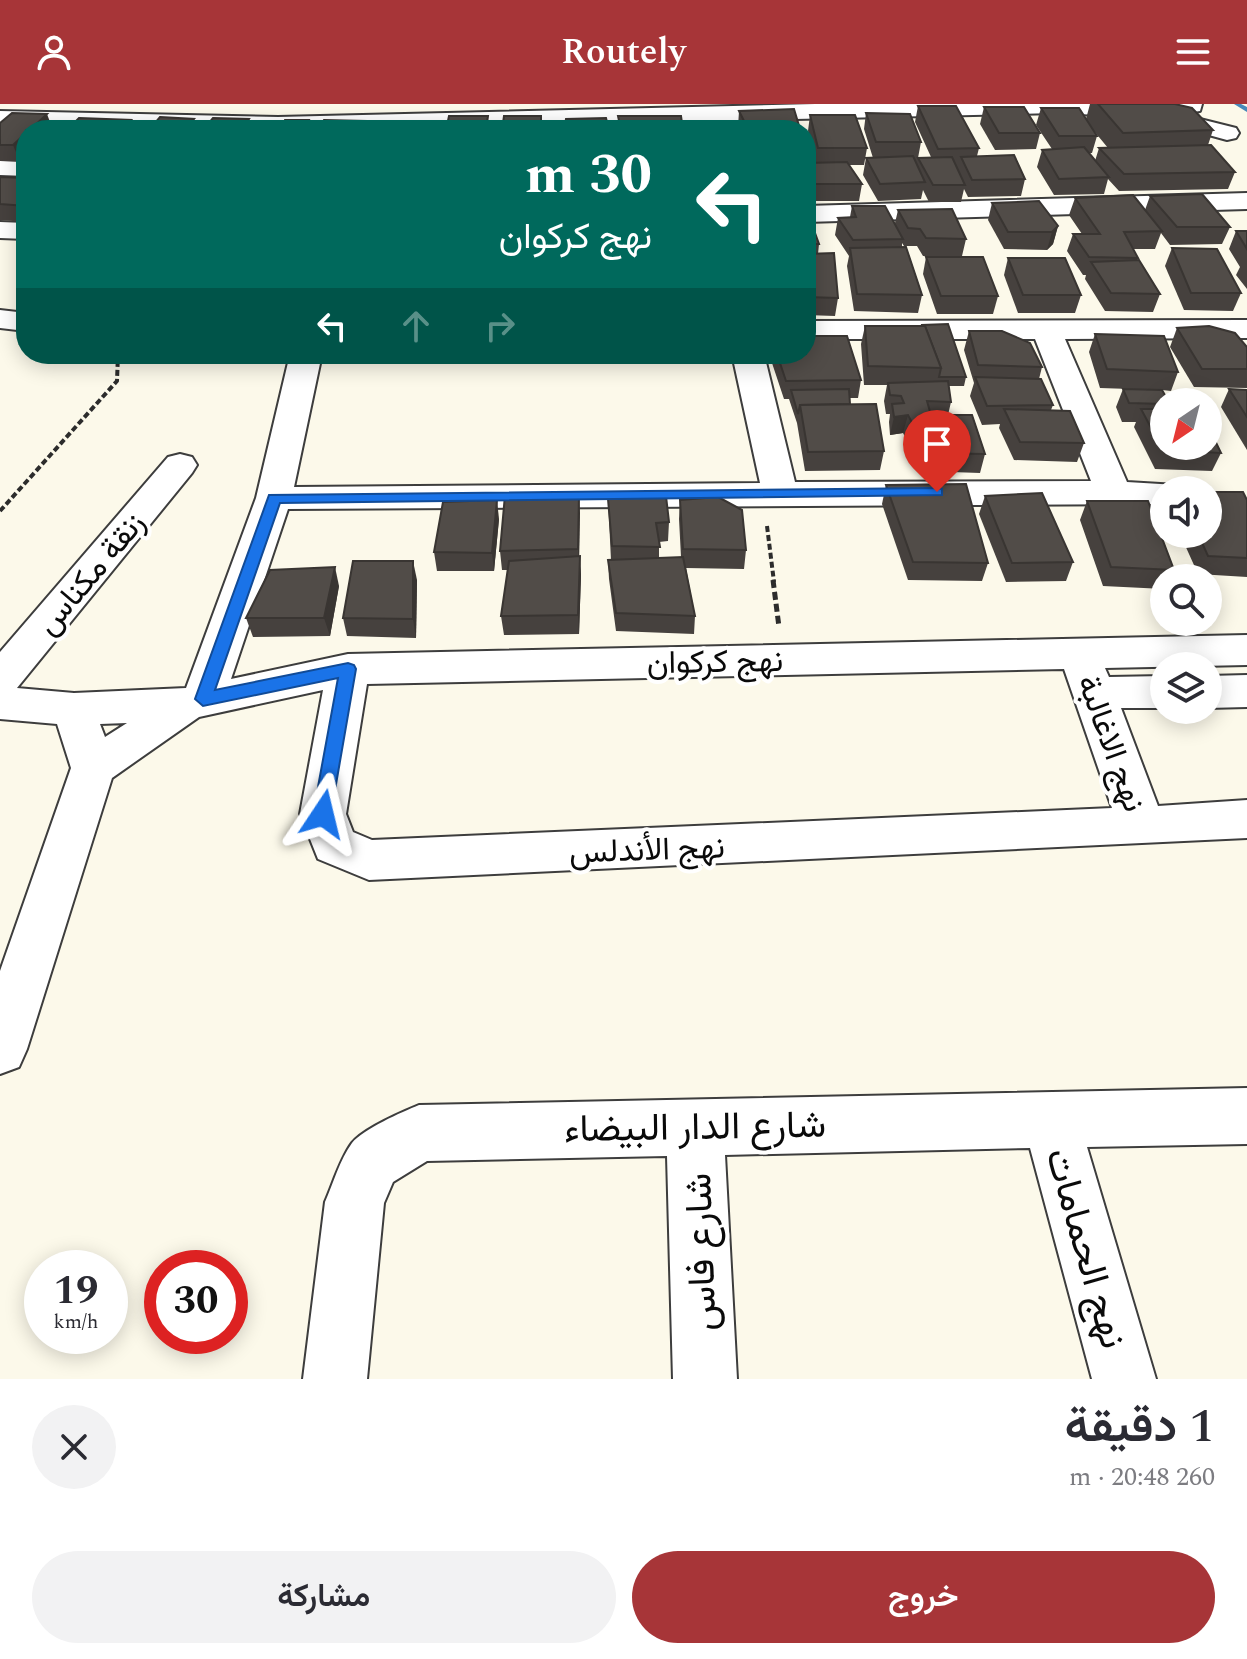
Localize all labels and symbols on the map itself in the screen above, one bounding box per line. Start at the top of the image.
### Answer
north arrow [1150,388,1222,460]
pin [903,410,971,492]
street label: زنقة مكناس [25,501,158,647]
street label: نهج كركوان [647,637,784,688]
street label: نهج الاغالبة [1063,668,1158,819]
position arrow [281,772,365,856]
street label: نهج الأندلس [568,823,726,878]
street label: شارع الدار البيضاء [564,1097,826,1159]
street label: نهج الحمامات [1029,1141,1141,1356]
street label: شارع فاس [670,1172,734,1332]
speed limit sign: 30 [144,1250,248,1354]

